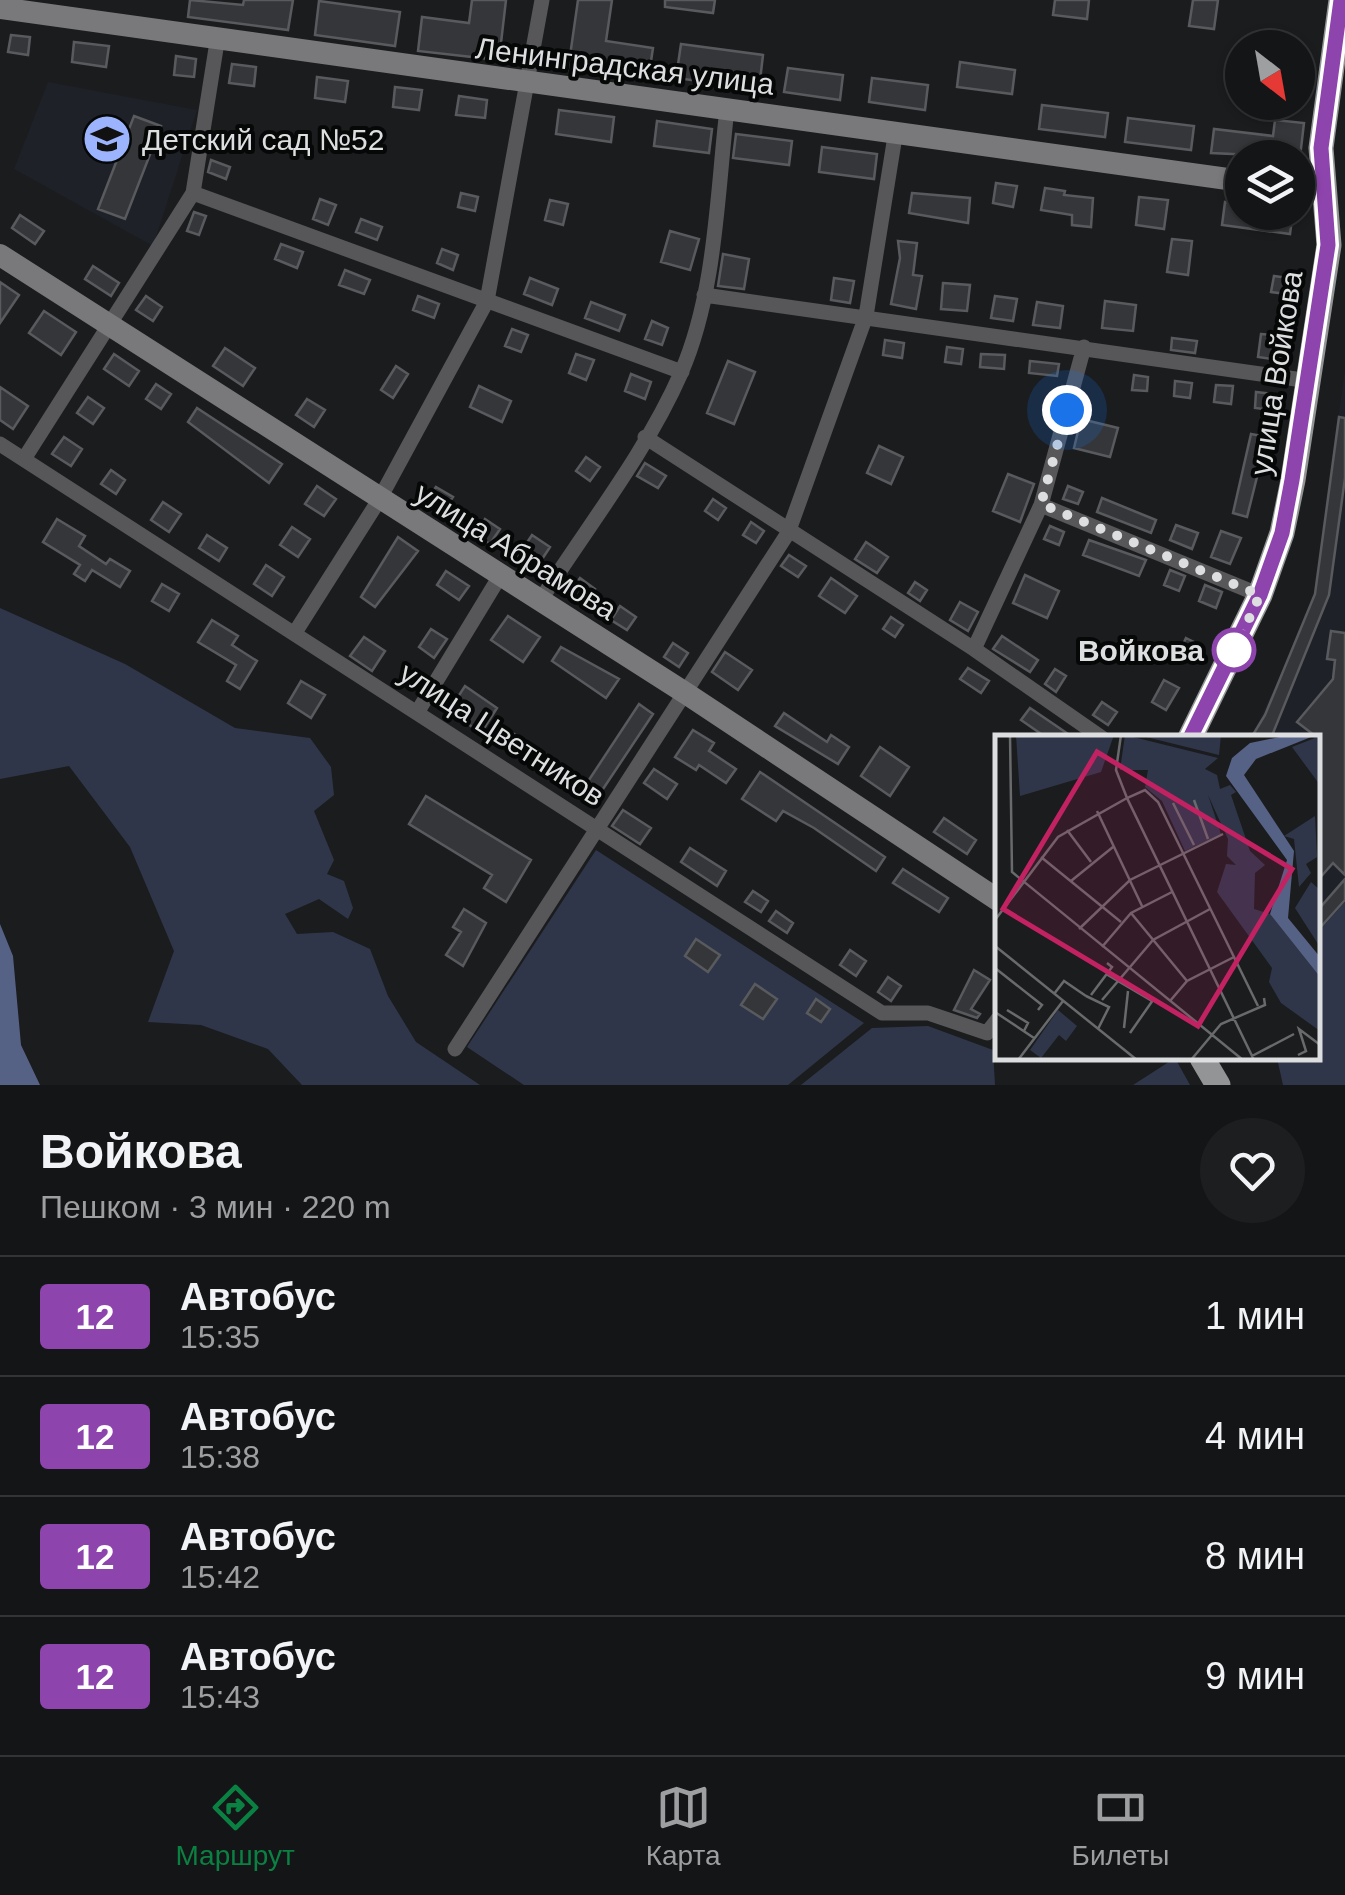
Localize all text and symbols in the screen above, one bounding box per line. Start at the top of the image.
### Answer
north arrow [1225,30,1315,120]
map controls [1225,30,1315,230]
street label: Ленинградская улица [474,31,776,101]
school or university icon: Детский сад №52 [81,113,133,165]
place label: Детский сад №52 [142,123,384,156]
button: layers [1225,140,1315,230]
street label: улица Войкова [1244,268,1309,478]
your location [1042,385,1092,435]
street label: улица Абрамова [409,476,623,626]
marker: Войкова [1213,629,1255,671]
place label: Войкова [1078,634,1204,667]
street label: улица Цветников [393,656,611,812]
inset map [995,735,1320,1060]
button: heart [1200,1118,1305,1223]
text: Войкова [40,1125,242,1178]
text: Пешком · 3 мин · 220 m [40,1189,391,1225]
text: Автобус [180,1276,336,1318]
text: 1 мин [1205,1295,1305,1337]
text: 12 [76,1297,114,1336]
text: 15:35 [180,1319,260,1355]
text: Автобус [180,1396,336,1438]
text: 4 мин [1205,1415,1305,1457]
text: 12 [76,1417,114,1456]
text: 15:38 [180,1439,260,1475]
text: Автобус [180,1516,336,1558]
text: 8 мин [1205,1535,1305,1577]
text: 12 [76,1537,114,1576]
text: 15:42 [180,1559,260,1595]
text: Автобус [180,1636,336,1678]
text: 9 мин [1205,1655,1305,1697]
text: 12 [76,1657,114,1696]
text: 15:43 [180,1679,260,1715]
tab: Маршрут [175,1780,295,1872]
tab: Карта [646,1780,721,1872]
tab: Билеты [1072,1780,1170,1872]

